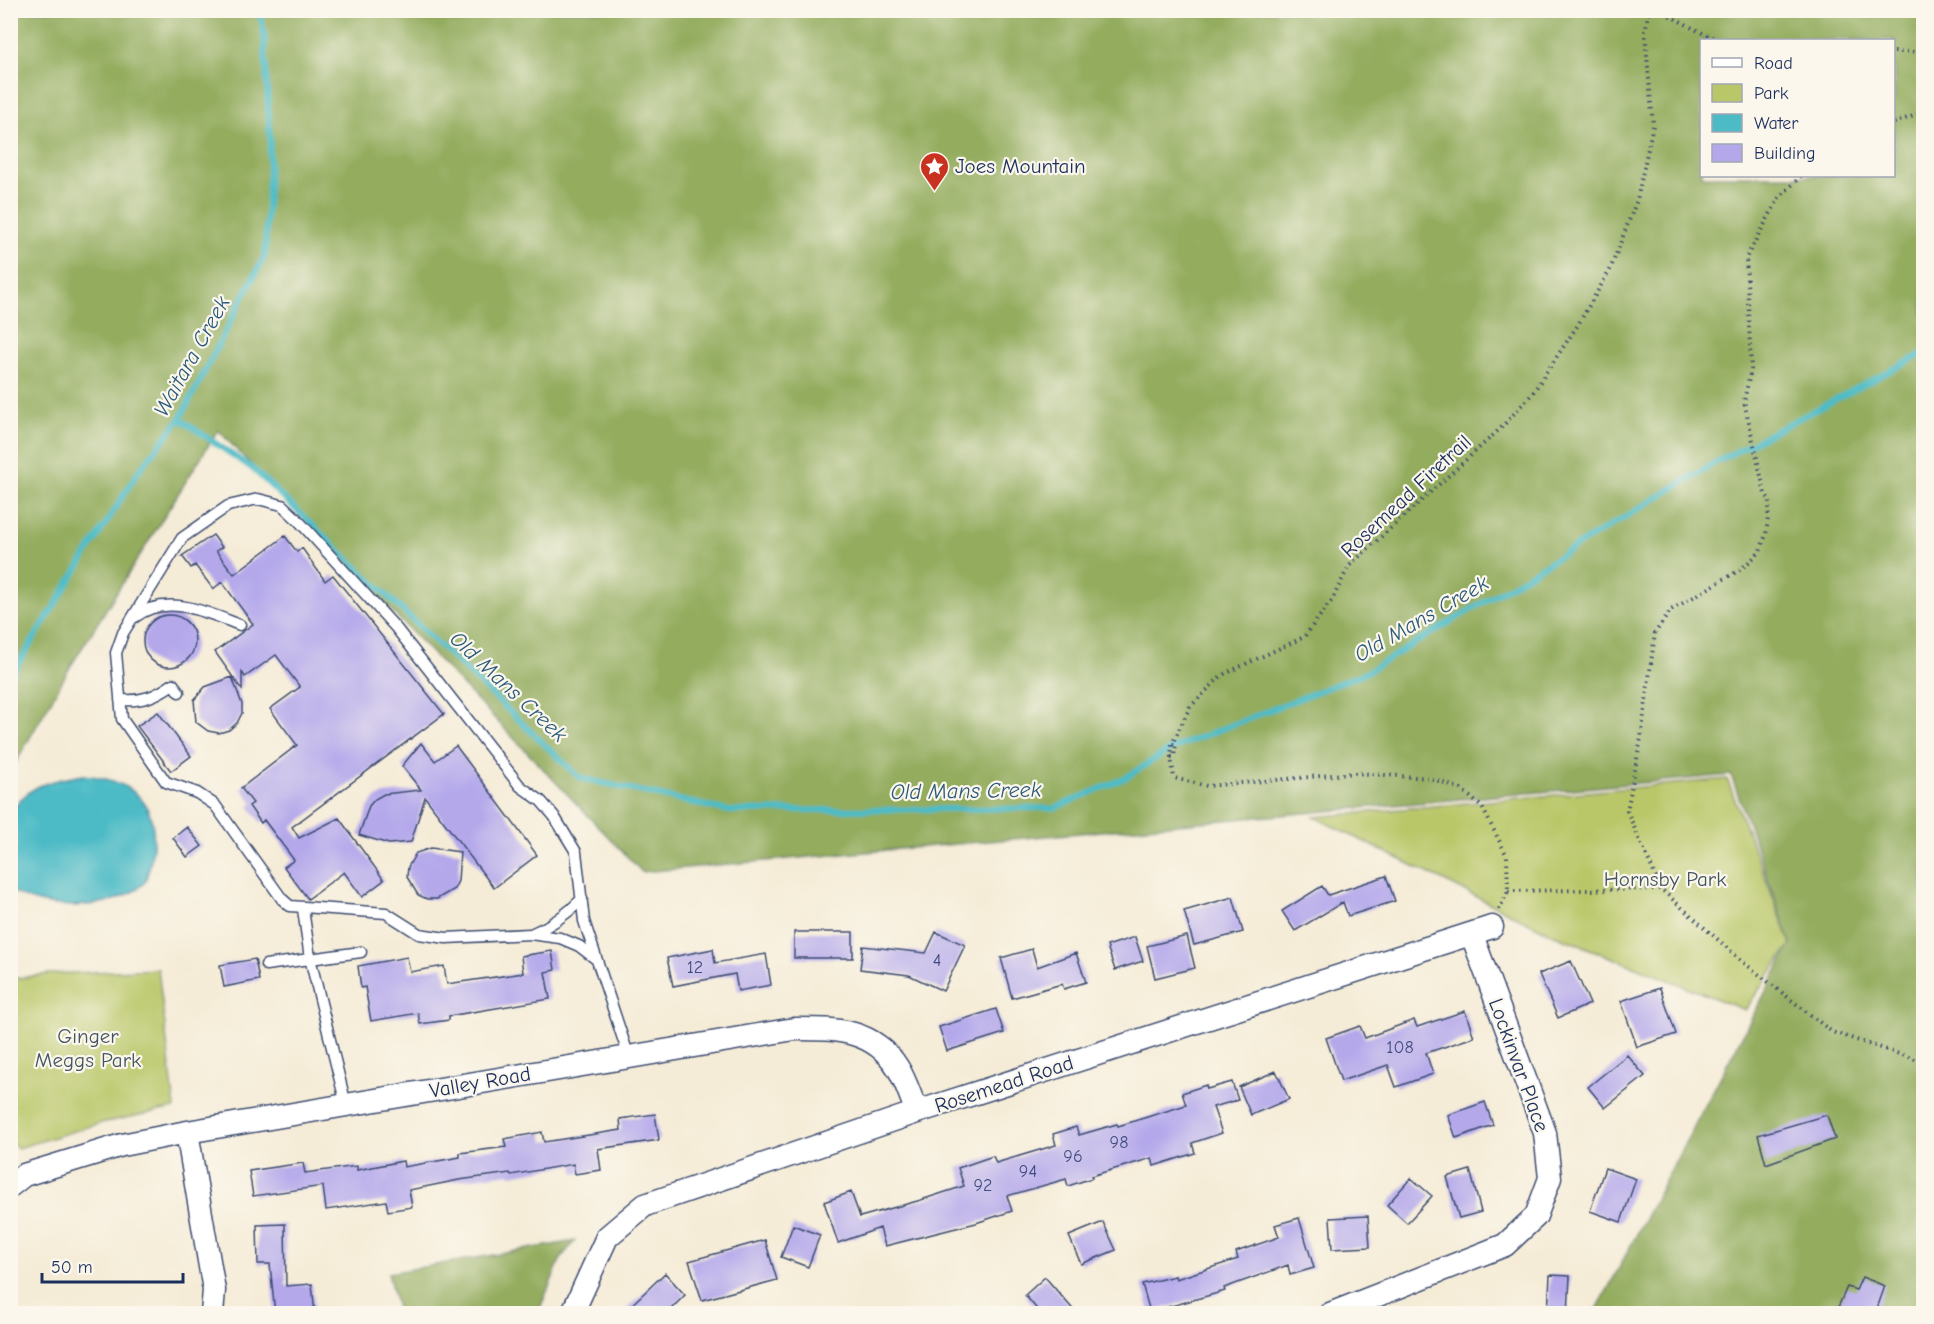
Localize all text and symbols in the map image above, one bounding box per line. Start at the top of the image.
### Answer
legend [1700,39,1895,177]
text: Road [1754,53,1793,74]
text: Park [1754,83,1789,104]
text: Water [1754,113,1799,134]
text: Building [1754,143,1816,164]
place icon: Joes Mountain [918,150,950,192]
place label: Joes Mountain [955,154,1086,178]
water label: Waitara Creek [148,292,236,421]
street label: Rosemead Firetrail [1336,430,1476,562]
water label: Old Mans Creek [1350,570,1494,668]
water label: Old Mans Creek [444,626,573,748]
water label: Old Mans Creek [890,777,1042,805]
park label: Hornsby Park [1604,867,1726,891]
house number: 4 [933,950,941,971]
house number: 12 [687,957,703,978]
street label: Lockinvar Place [1484,995,1554,1135]
park label: Ginger Meggs Park [35,1024,141,1072]
house number: 108 [1386,1037,1414,1058]
street label: Rosemead Road [932,1050,1076,1118]
street label: Valley Road [428,1061,532,1103]
house number: 98 [1110,1132,1128,1153]
house number: 96 [1063,1146,1083,1167]
house number: 94 [1019,1161,1037,1182]
house number: 92 [974,1175,992,1196]
scale bar [42,1246,183,1284]
text: 50 m [51,1257,93,1278]

